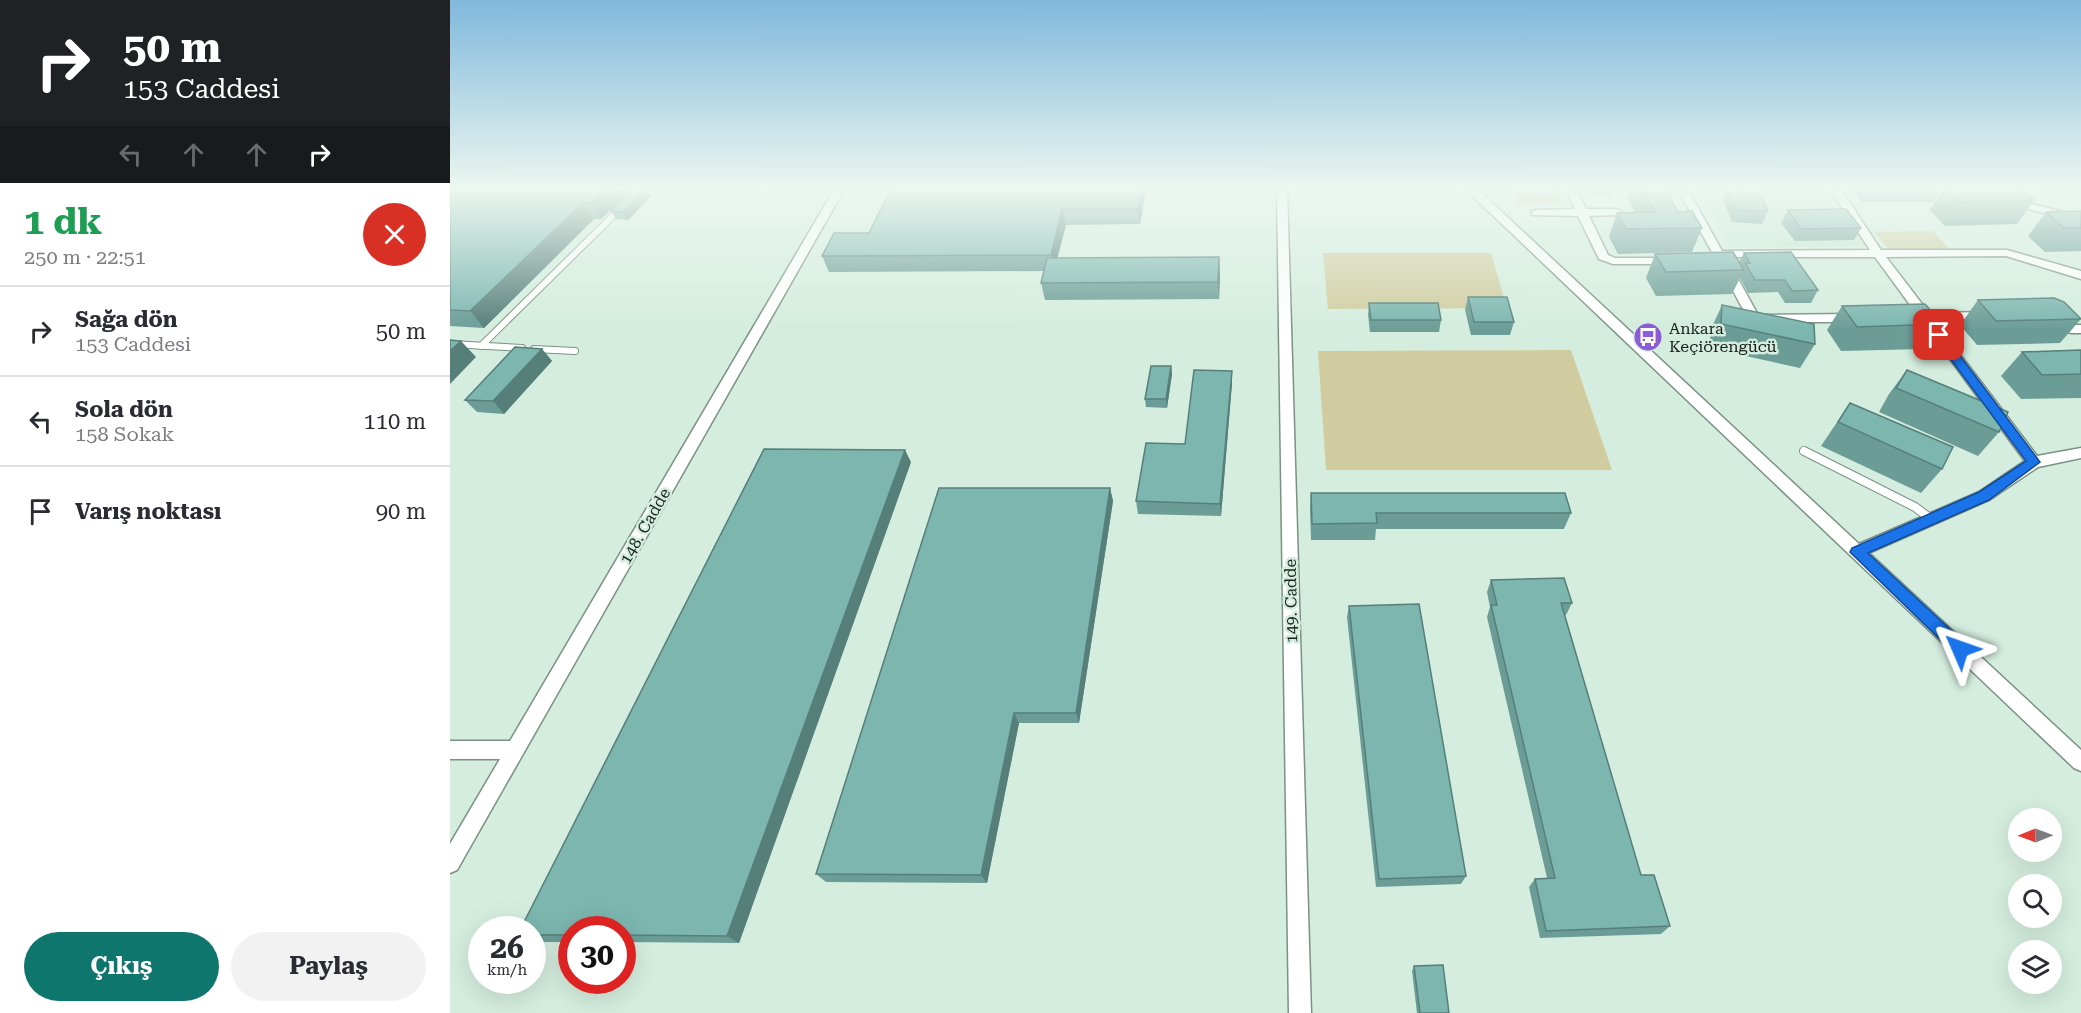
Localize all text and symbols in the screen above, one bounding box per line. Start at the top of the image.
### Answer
text: 50 m [123,23,221,72]
icon: right [24,24,102,102]
text: 153 Caddesi [123,73,280,105]
icon: left [114,138,147,171]
icon: ahead [177,138,210,171]
icon: ahead [240,138,273,171]
icon: right [303,138,336,171]
text: 1 dk [24,201,102,243]
button: close [363,203,426,266]
text: 250 m · 22:51 [24,245,146,269]
text: Sağa dön [75,307,177,332]
pin [1913,309,1964,360]
icon: right [24,315,57,348]
icon: arrive [1922,318,1955,351]
text: 50 m [376,319,426,344]
place label: Ankara Keçiörengücü [1669,319,1777,356]
bus stop icon: Ankara Keçiörengücü [1632,321,1664,353]
text: 153 Caddesi [75,332,191,356]
text: Sola dön [75,397,173,422]
icon: left [24,405,57,438]
text: 110 m [363,409,426,434]
text: 158 Sokak [75,422,174,446]
street label: 148. Cadde [616,485,674,567]
icon: arrive [24,495,57,528]
text: Varış noktası [75,499,221,524]
text: 90 m [376,499,426,524]
street label: 149. Cadde [1281,558,1301,643]
position arrow [1928,617,1992,681]
north arrow [2008,808,2062,862]
map controls [2008,808,2062,994]
button: search [2008,874,2062,928]
speed limit sign: 30 [558,916,636,994]
text: 26 [490,930,524,965]
button: Çıkış [24,932,219,1001]
button: Paylaş [231,932,426,1001]
button: layers [2008,940,2062,994]
text: km/h [487,961,527,979]

